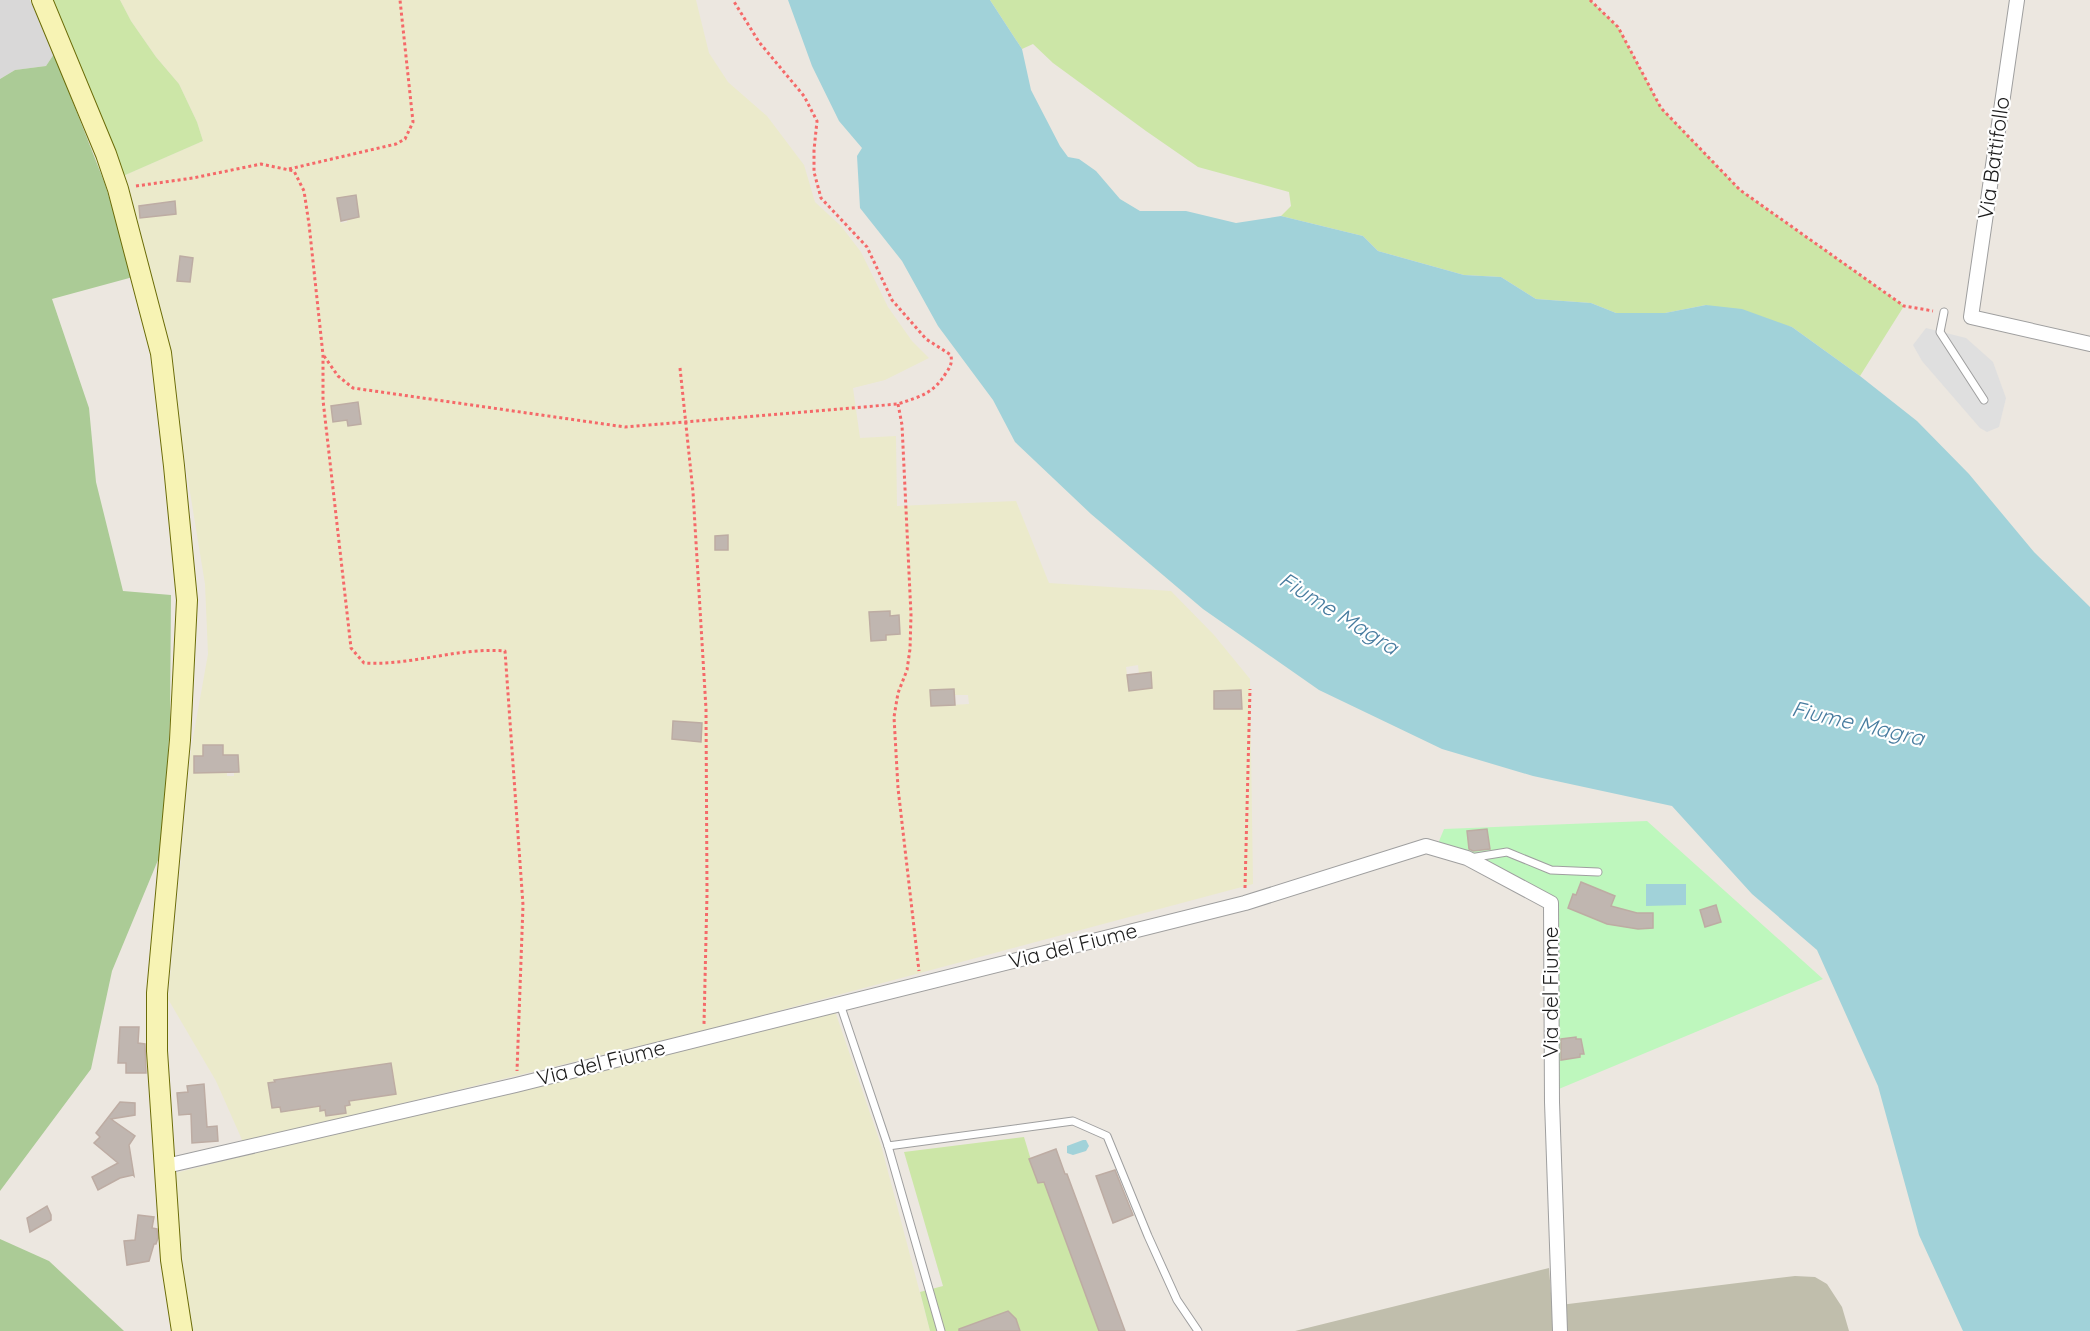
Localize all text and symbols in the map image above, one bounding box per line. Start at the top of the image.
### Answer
street label: Via Battifollo [1972,95,2014,221]
water label: Fiume Magra [1274,565,1405,662]
water label: Fiume Magra [1789,694,1929,752]
street label: Via del Fiume [1006,917,1140,974]
street label: Via del Fiume [1537,926,1563,1058]
street label: Via del Fiume [534,1034,668,1091]

